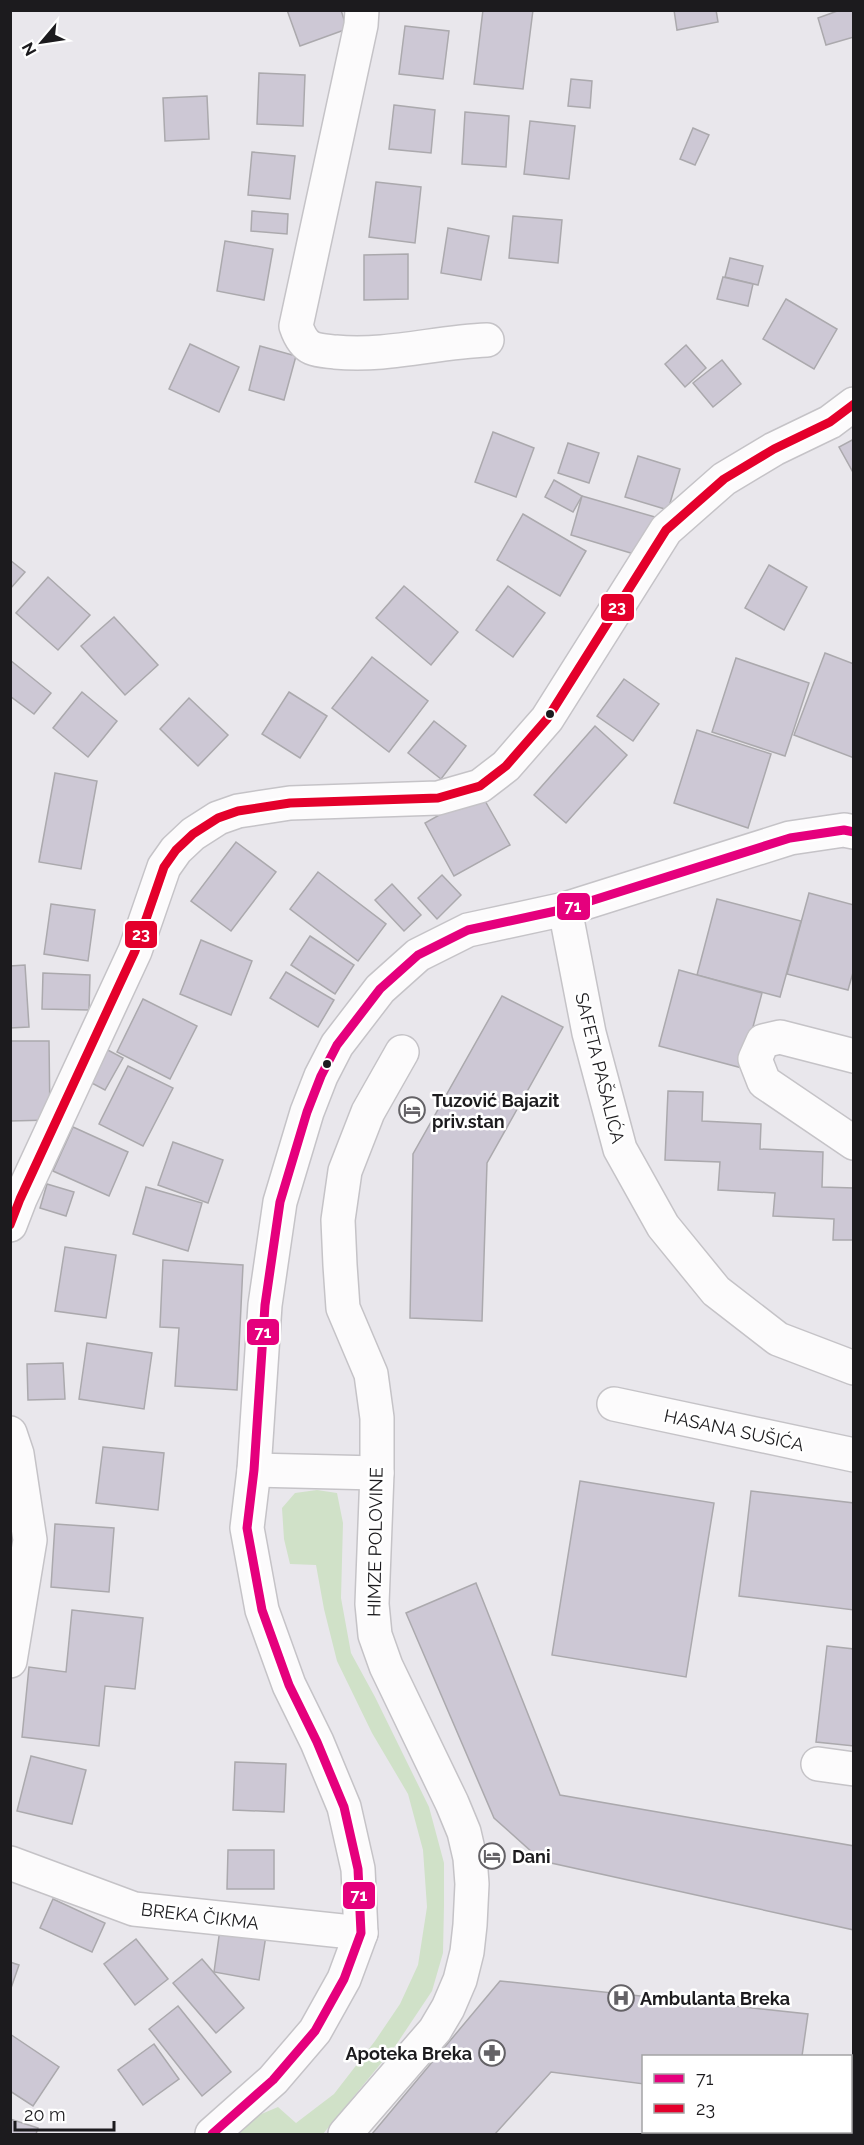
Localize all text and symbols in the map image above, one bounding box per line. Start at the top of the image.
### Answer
north arrow [12,12,72,72]
text: N [18,39,41,59]
line badge: 23 [600,593,635,622]
text: 23 [608,598,626,617]
unlabelled marker [544,708,556,720]
line badge: 71 [556,892,591,921]
text: 71 [565,897,582,916]
line badge: 23 [124,920,158,949]
text: 23 [132,925,150,944]
street label: SAFETA PAŠALIĆA [571,990,630,1146]
unlabelled marker [321,1058,333,1070]
place label: Tuzović Bajazit priv.stan [432,1090,560,1132]
hotel icon: Tuzović Bajazit priv.stan [397,1095,427,1125]
line badge: 71 [246,1318,280,1346]
text: 71 [255,1323,272,1342]
street label: HASANA SUŠIĆA [662,1404,806,1455]
street label: HIMZE POLOVINE [363,1467,387,1617]
hotel icon: Dani [477,1841,507,1871]
place label: Dani [512,1846,551,1867]
line badge: 71 [342,1881,376,1910]
text: 71 [351,1886,368,1905]
street label: BREKA ČIKMA [140,1897,260,1934]
hospital icon: Ambulanta Breka [606,1983,636,2013]
place label: Ambulanta Breka [640,1988,790,2009]
pharmacy icon: Apoteka Breka [477,2038,507,2068]
place label: Apoteka Breka [345,2043,472,2064]
legend [642,2055,852,2133]
text: 71 [696,2068,714,2089]
scale bar [15,2094,114,2132]
text: 23 [696,2098,715,2119]
text: 20 m [24,2104,66,2125]

